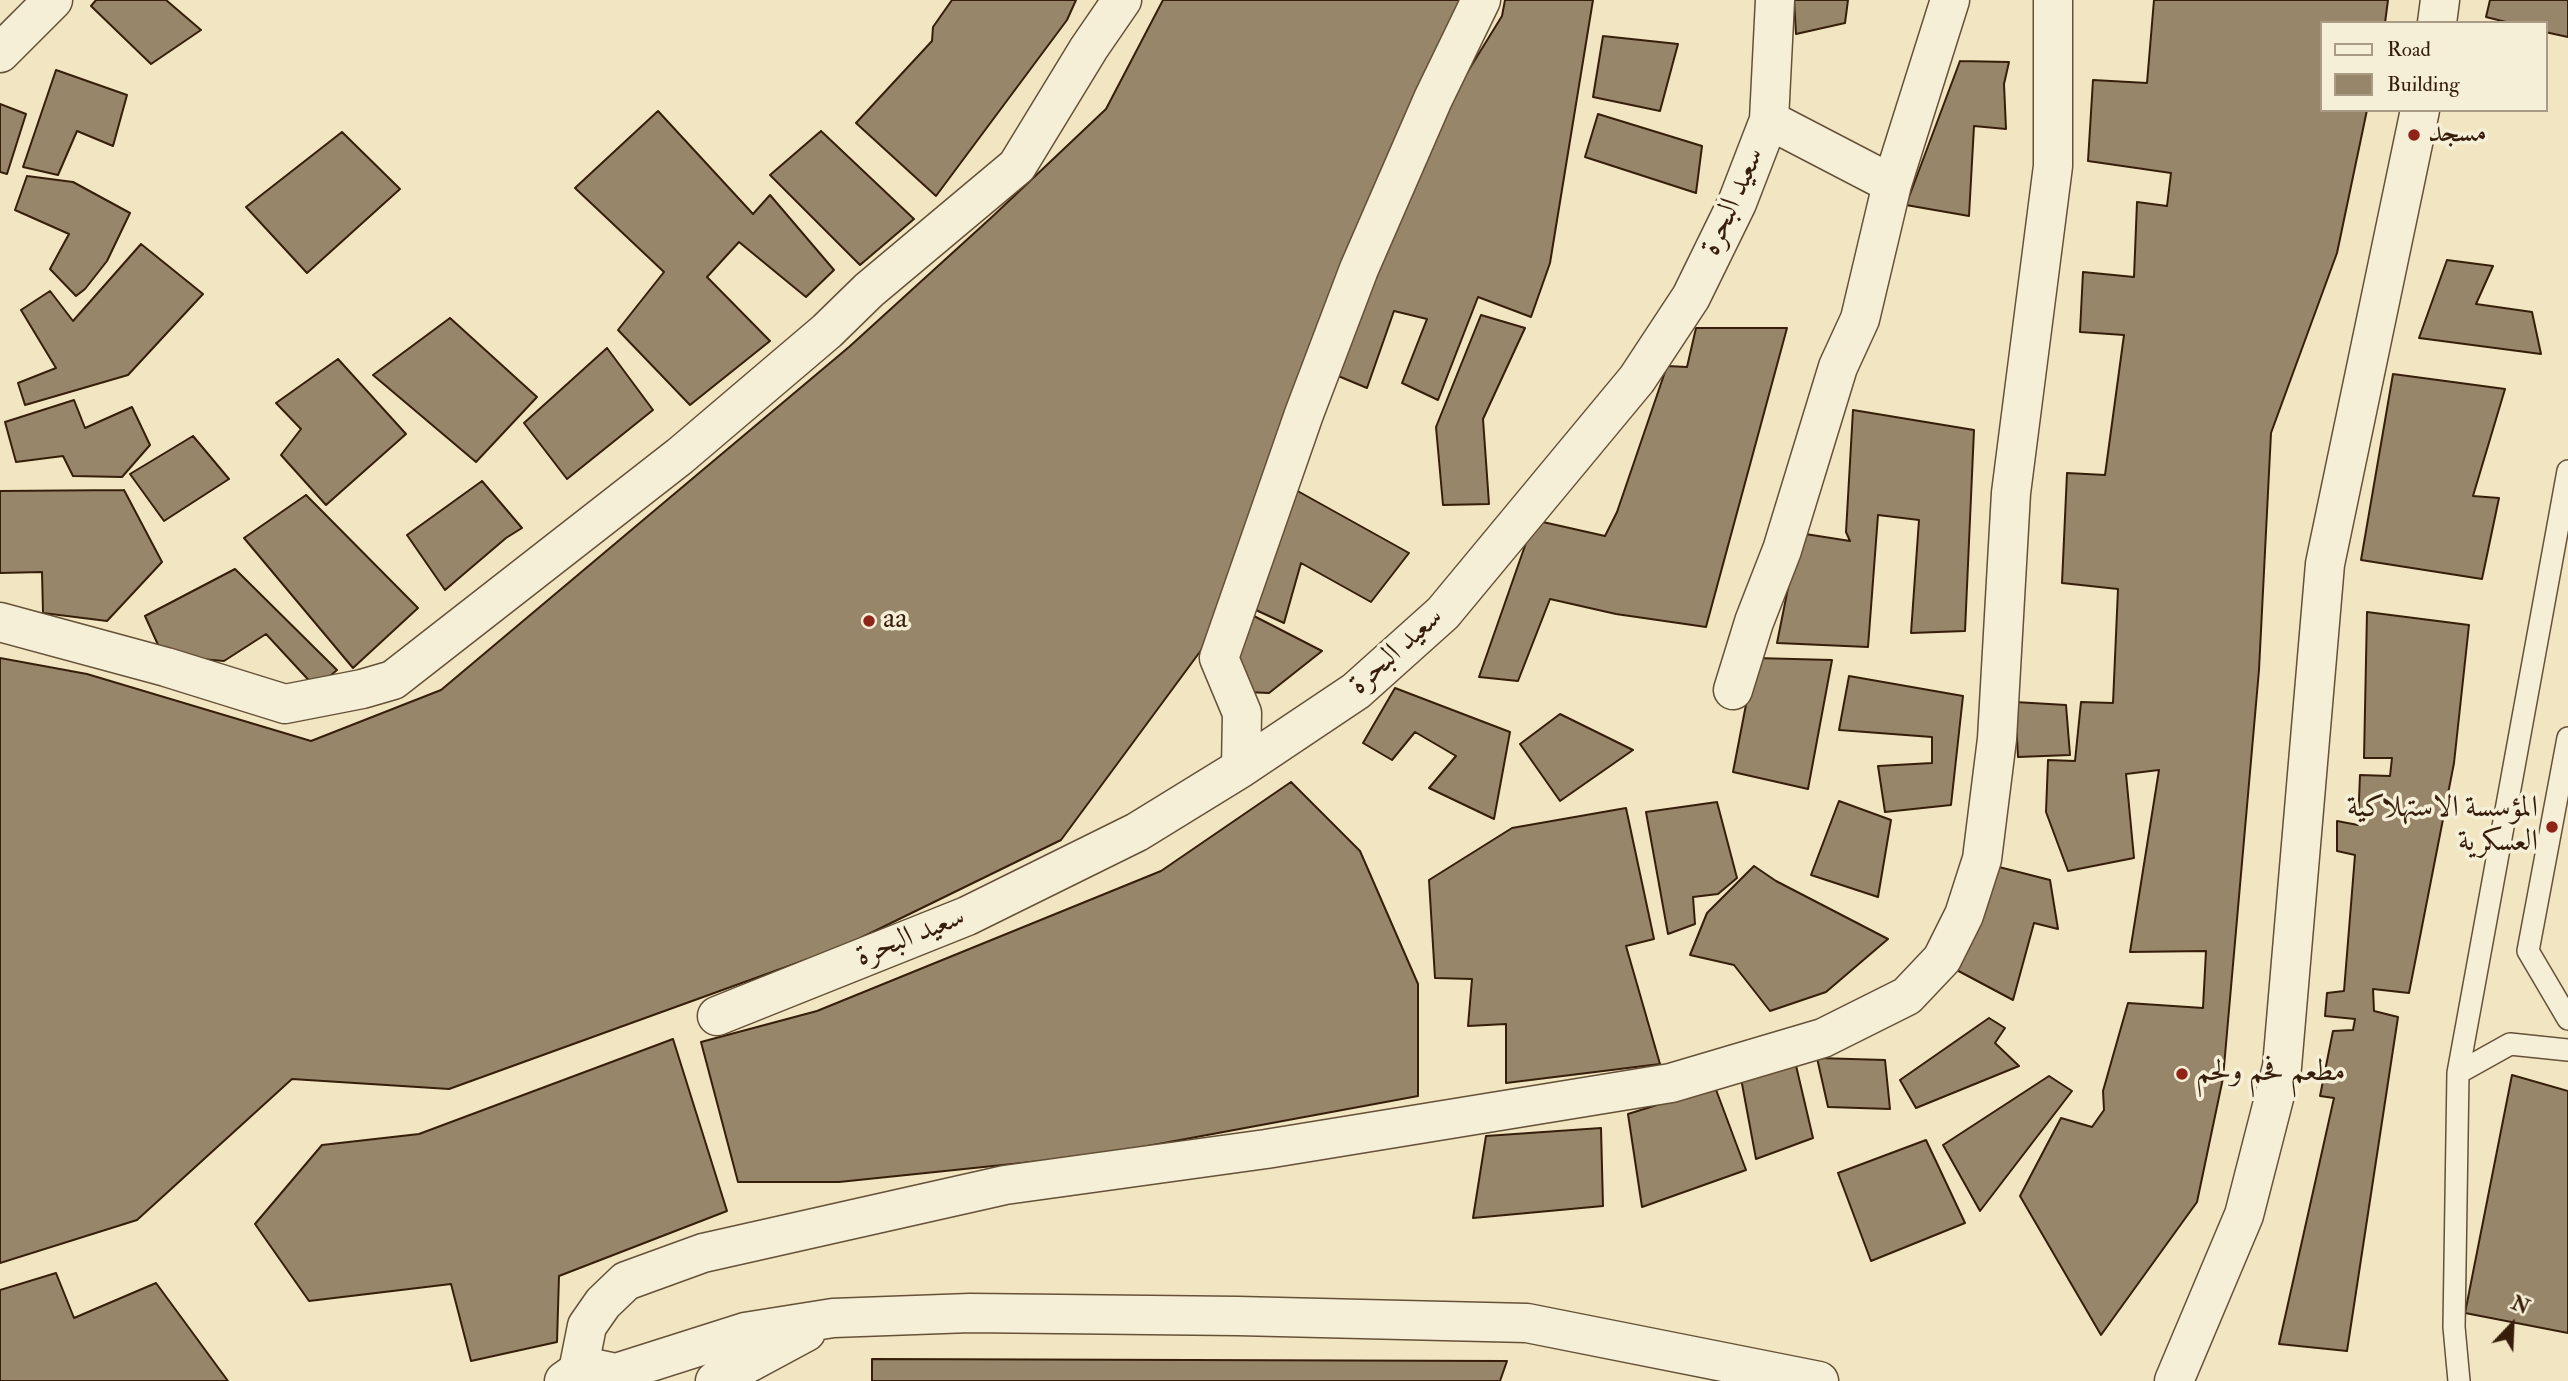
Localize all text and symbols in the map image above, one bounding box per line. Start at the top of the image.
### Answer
legend [2320,21,2547,112]
text: Road [2387,36,2431,63]
text: Building [2387,71,2460,98]
place label: مسجد [2428,117,2487,153]
marker: مسجد [2406,127,2422,143]
street label: سعيد البحرة [1694,142,1774,262]
street label: سعيد البحرة [1342,600,1452,704]
place label: aa [883,603,908,639]
marker: aa [861,613,877,629]
place label: المؤسسة الاستهلاكية العسكرية [2347,792,2538,862]
marker: المؤسسة الاستهلاكية العسكرية [2544,819,2560,835]
street label: سعيد البحرة [851,900,971,976]
place label: مطعم فحم ولحم [2196,1056,2345,1092]
marker: مطعم فحم ولحم [2174,1066,2190,1082]
north arrow [2477,1290,2547,1360]
text: N [2508,1291,2533,1320]

